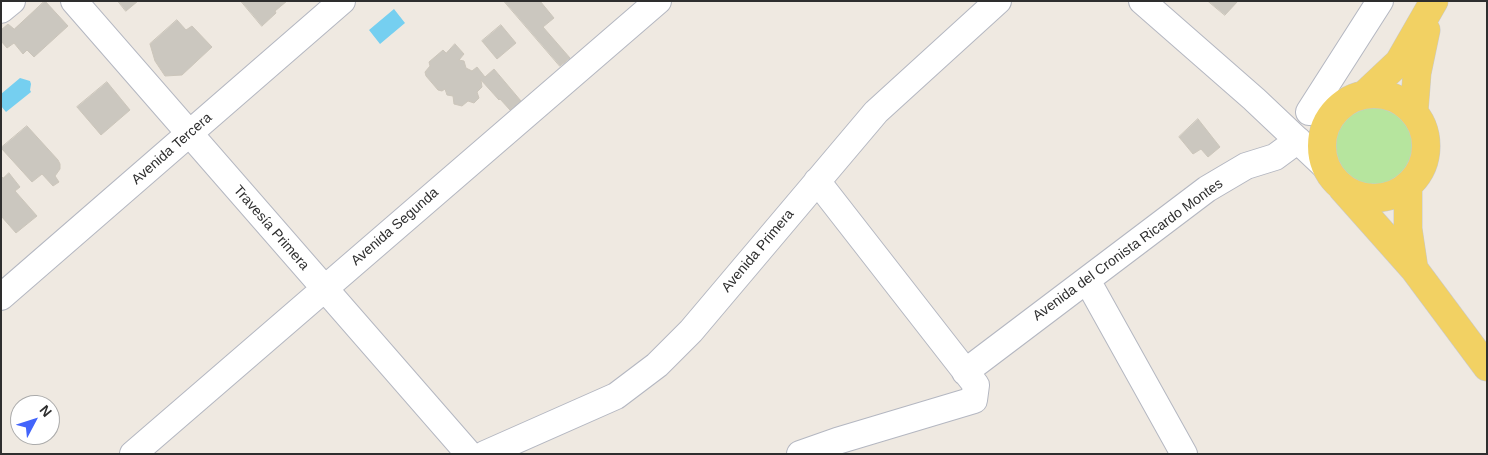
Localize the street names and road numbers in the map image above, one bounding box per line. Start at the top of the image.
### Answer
street label: Avenida Tercera [128,110,216,188]
street label: Avenida del Cronista Ricardo Montes [1030,175,1226,325]
street label: Travesía Primera [230,182,312,274]
street label: Avenida Segunda [348,184,442,270]
street label: Avenida Primera [718,206,798,296]

